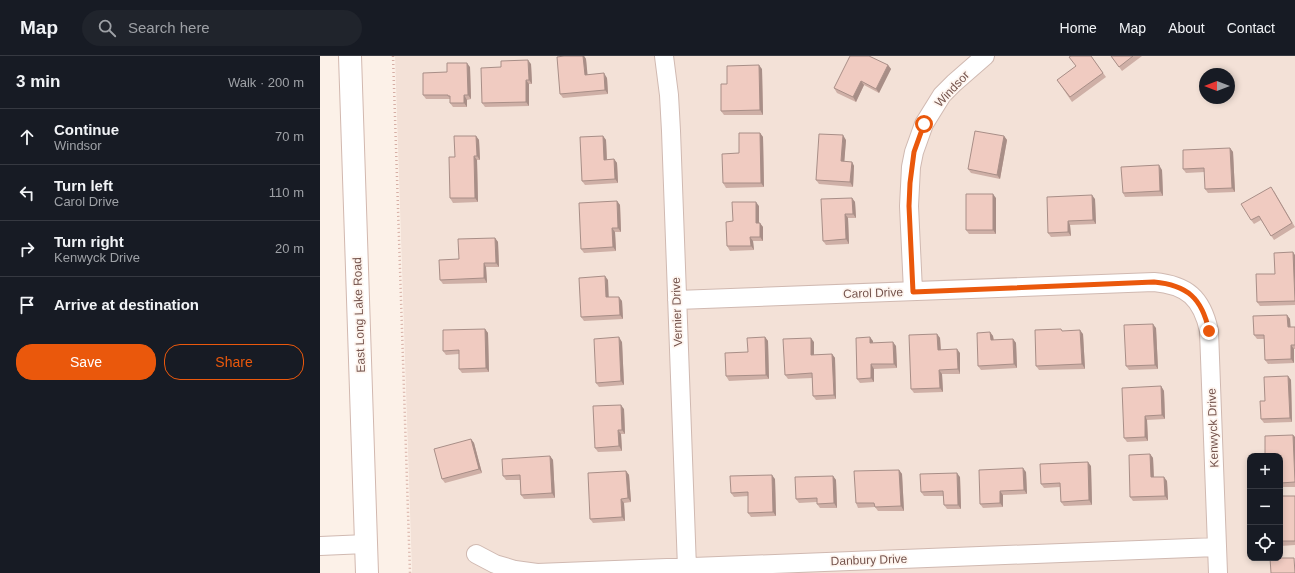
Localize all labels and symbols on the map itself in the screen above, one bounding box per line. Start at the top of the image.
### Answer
street label: Windsor [932,68,972,110]
north arrow [1199,68,1235,104]
route start [915,115,933,133]
street label: East Long Lake Road [350,257,368,373]
street label: Vernier Drive [669,277,685,347]
street label: Carol Drive [843,285,904,301]
route end [1200,322,1218,340]
street label: Kenwyck Drive [1205,388,1221,468]
street label: Danbury Drive [830,552,908,568]

